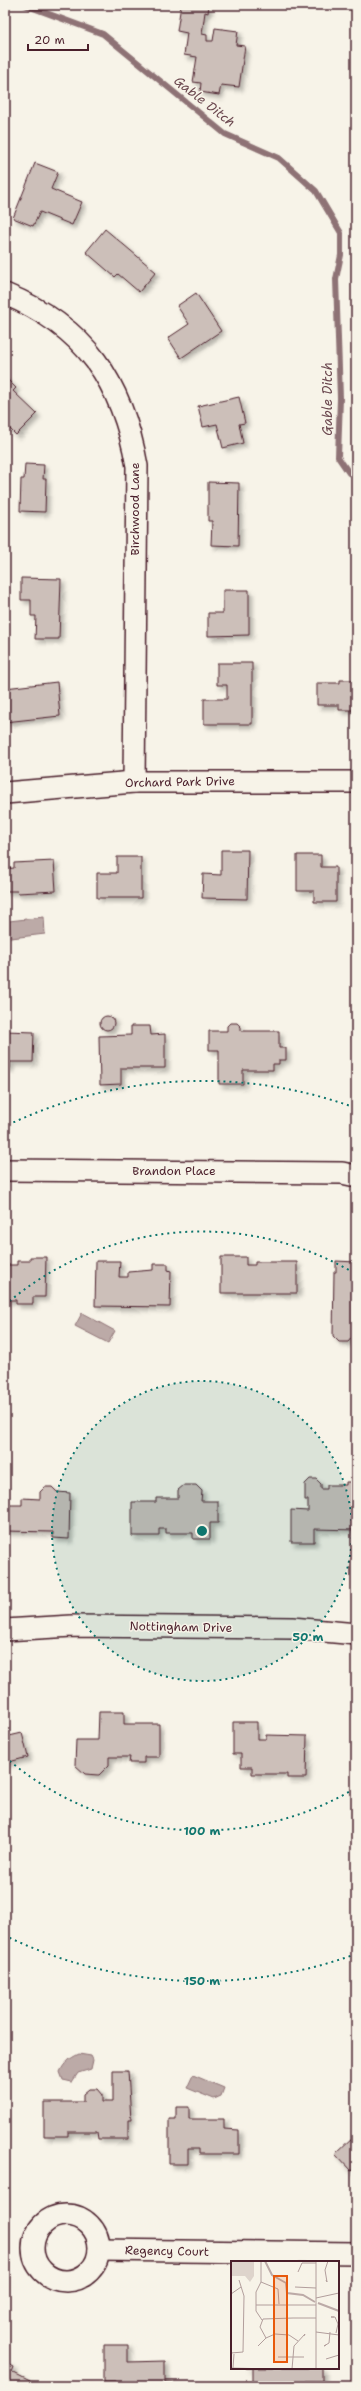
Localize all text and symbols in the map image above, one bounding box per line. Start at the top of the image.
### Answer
scale bar [28,26,88,52]
text: 20 m [34,32,65,48]
water label: Gable Ditch [170,72,239,131]
water label: Gable Ditch [319,362,336,436]
street label: Birchwood Lane [127,462,143,555]
street label: Orchard Park Drive [125,773,235,791]
street label: Brandon Place [132,1163,216,1179]
centre of rings [195,1524,209,1538]
street label: Nottingham Drive [130,1618,233,1636]
text: 50 m [293,1629,324,1645]
text: 100 m [184,1823,221,1839]
text: 150 m [184,1973,220,1989]
street label: Regency Court [125,2242,209,2260]
inset map [231,2261,339,2369]

